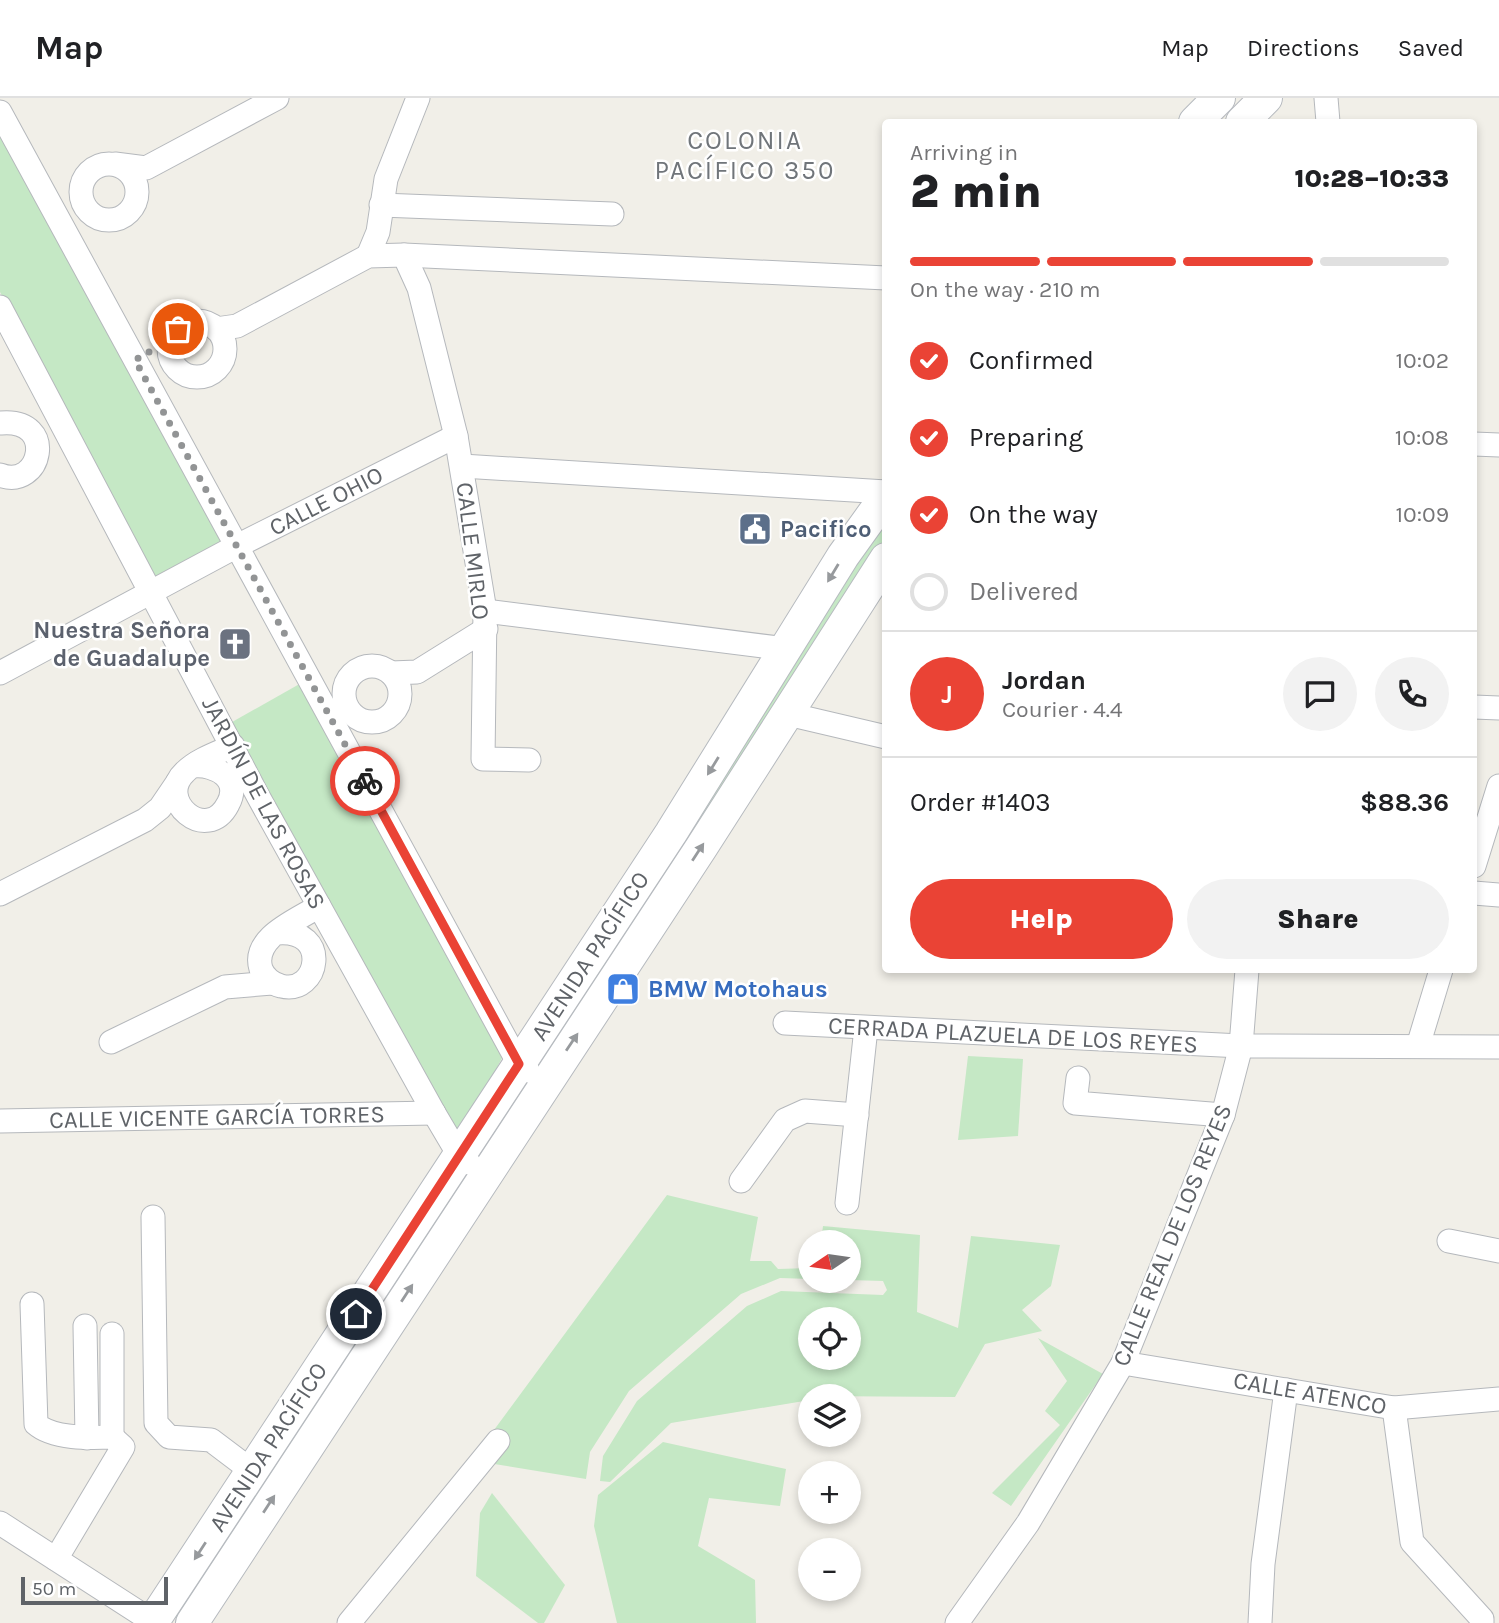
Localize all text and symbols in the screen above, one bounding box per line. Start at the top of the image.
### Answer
text: Map [35,29,103,67]
text: Map [1161,34,1209,62]
text: Directions [1247,34,1360,62]
text: Saved [1398,34,1464,62]
district label: COLONIA PACÍFICO 350 [655,125,835,186]
text: Arriving in [910,139,1018,166]
text: 10:28–10:33 [1295,163,1449,194]
text: 2 min [910,165,1042,219]
text: On the way · 210 m [910,276,1101,303]
pin [148,299,208,359]
icon: bag [159,310,197,348]
icon: check [910,342,948,380]
text: Confirmed [969,345,1094,376]
text: 10:02 [1395,347,1449,374]
icon: check [910,419,948,457]
text: Preparing [969,422,1083,453]
text: 10:08 [1395,424,1449,451]
street label: CALLE OHIO [264,460,388,542]
street label: CALLE MIRLO [451,481,495,621]
icon: check [910,496,948,534]
text: On the way [969,499,1098,530]
text: 10:09 [1395,501,1449,528]
public building icon: Pacifico [736,510,774,548]
place label: Pacifico [780,515,872,543]
one-way arrow [827,563,839,582]
text: Delivered [969,576,1079,607]
place label: Nuestra Señora de Guadalupe [33,616,210,672]
church icon: Nuestra Señora de Guadalupe [216,625,254,663]
button: chat [1283,657,1357,731]
button: phone [1375,657,1449,731]
text: Jordan [1002,665,1086,696]
text: J [941,679,953,710]
street label: JARDÍN DE LAS ROSAS [196,692,333,914]
text: Courier · 4.4 [1002,696,1123,723]
courier [330,746,400,816]
one-way arrow [706,756,719,775]
icon: bike [346,762,384,800]
text: Order #1403 [910,787,1051,818]
text: $88.36 [1360,787,1449,818]
one-way arrow [691,843,705,861]
street label: AVENIDA PACÍFICO [524,866,655,1046]
button: Help [910,879,1173,959]
button: Share [1187,879,1449,959]
shop icon: BMW Motohaus [604,970,642,1008]
place label: BMW Motohaus [648,975,828,1003]
street label: CERRADA PLAZUELA DE LOS REYES [827,1011,1199,1059]
one-way arrow [565,1032,578,1051]
street label: CALLE VICENTE GARCÍA TORRES [49,1099,385,1134]
street label: CALLE REAL DE LOS REYES [1107,1100,1237,1370]
north arrow [798,1230,861,1293]
map controls [798,1230,861,1601]
pin [326,1284,386,1344]
one-way arrow [400,1284,413,1303]
icon: home [337,1295,375,1333]
button: locate [798,1307,861,1370]
street label: AVENIDA PACÍFICO [202,1357,333,1537]
street label: CALLE ATENCO [1231,1366,1389,1420]
button: layers [798,1384,861,1447]
button: + [798,1461,861,1524]
one-way arrow [262,1495,275,1514]
button: − [798,1538,861,1601]
one-way arrow [193,1542,207,1560]
scale bar [21,1574,168,1606]
text: 50 m [32,1578,76,1600]

